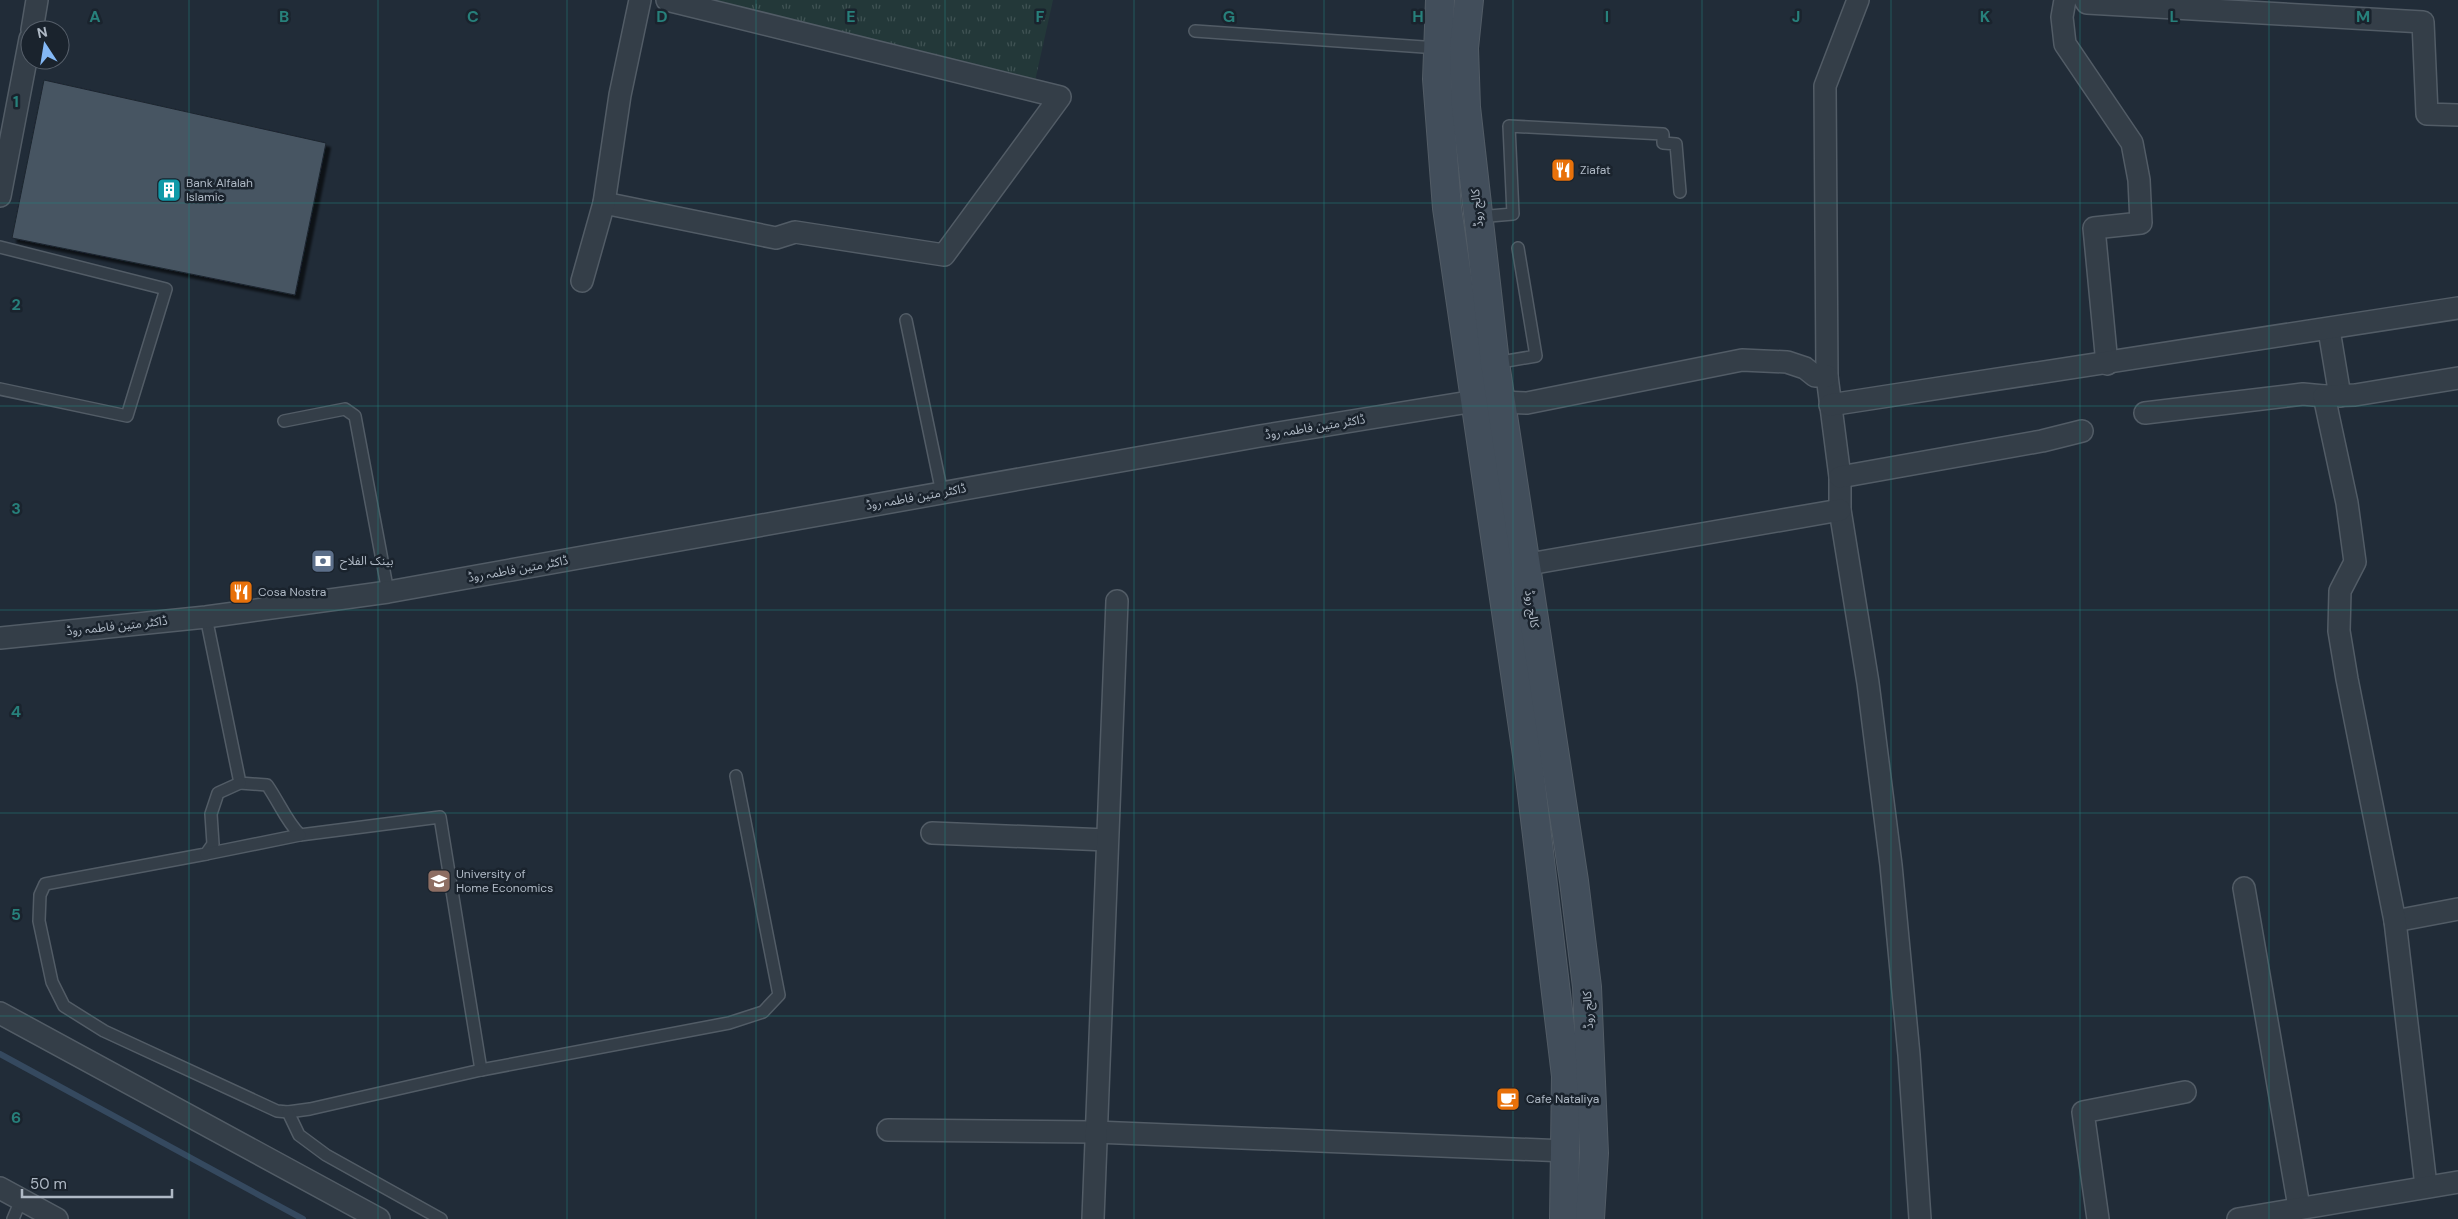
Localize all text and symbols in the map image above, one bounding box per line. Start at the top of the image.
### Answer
text: A [89,6,101,27]
text: B [279,6,289,27]
text: C [467,6,479,27]
text: D [656,6,668,27]
text: E [846,6,856,27]
text: F [1036,6,1045,27]
text: G [1223,6,1235,27]
text: H [1412,6,1424,27]
text: I [1605,6,1609,27]
text: J [1792,6,1800,27]
text: K [1980,6,1991,27]
text: L [2170,6,2179,27]
text: M [2356,6,2370,27]
north arrow [20,20,70,70]
text: N [35,22,49,42]
text: 1 [13,91,19,112]
restaurant icon: Ziafat [1550,157,1576,183]
place label: Ziafat [1580,162,1611,178]
place label: Bank Alfalah Islamic [186,175,253,205]
building icon: Bank Alfalah Islamic [156,177,182,203]
street label: کالج روڈ [1467,187,1488,228]
text: 2 [11,294,21,315]
street label: ڈاکٹر متین فاطمہ روڈ [1264,411,1367,443]
street label: ڈاکٹر متین فاطمہ روڈ [865,480,968,514]
text: 3 [11,498,21,519]
bank icon: بینک الفلاح [310,548,336,574]
street label: ڈاکٹر متین فاطمہ روڈ [467,552,570,586]
place label: بینک الفلاح [340,553,394,570]
restaurant icon: Cosa Nostra [228,579,254,605]
place label: Cosa Nostra [258,584,326,600]
street label: کالج روڈ [1520,589,1543,630]
street label: ڈاکٹر متین فاطمہ روڈ [66,613,169,639]
text: 4 [11,701,21,722]
place label: University of Home Economics [456,866,553,896]
school or university icon: University of Home Economics [426,868,452,894]
text: 5 [11,904,21,925]
street label: کالج روڈ [1579,989,1598,1029]
cafe icon: Cafe Nataliya [1495,1086,1521,1112]
place label: Cafe Nataliya [1526,1091,1599,1107]
text: 6 [11,1107,21,1128]
scale bar [22,1166,172,1198]
text: 50 m [30,1174,67,1194]

